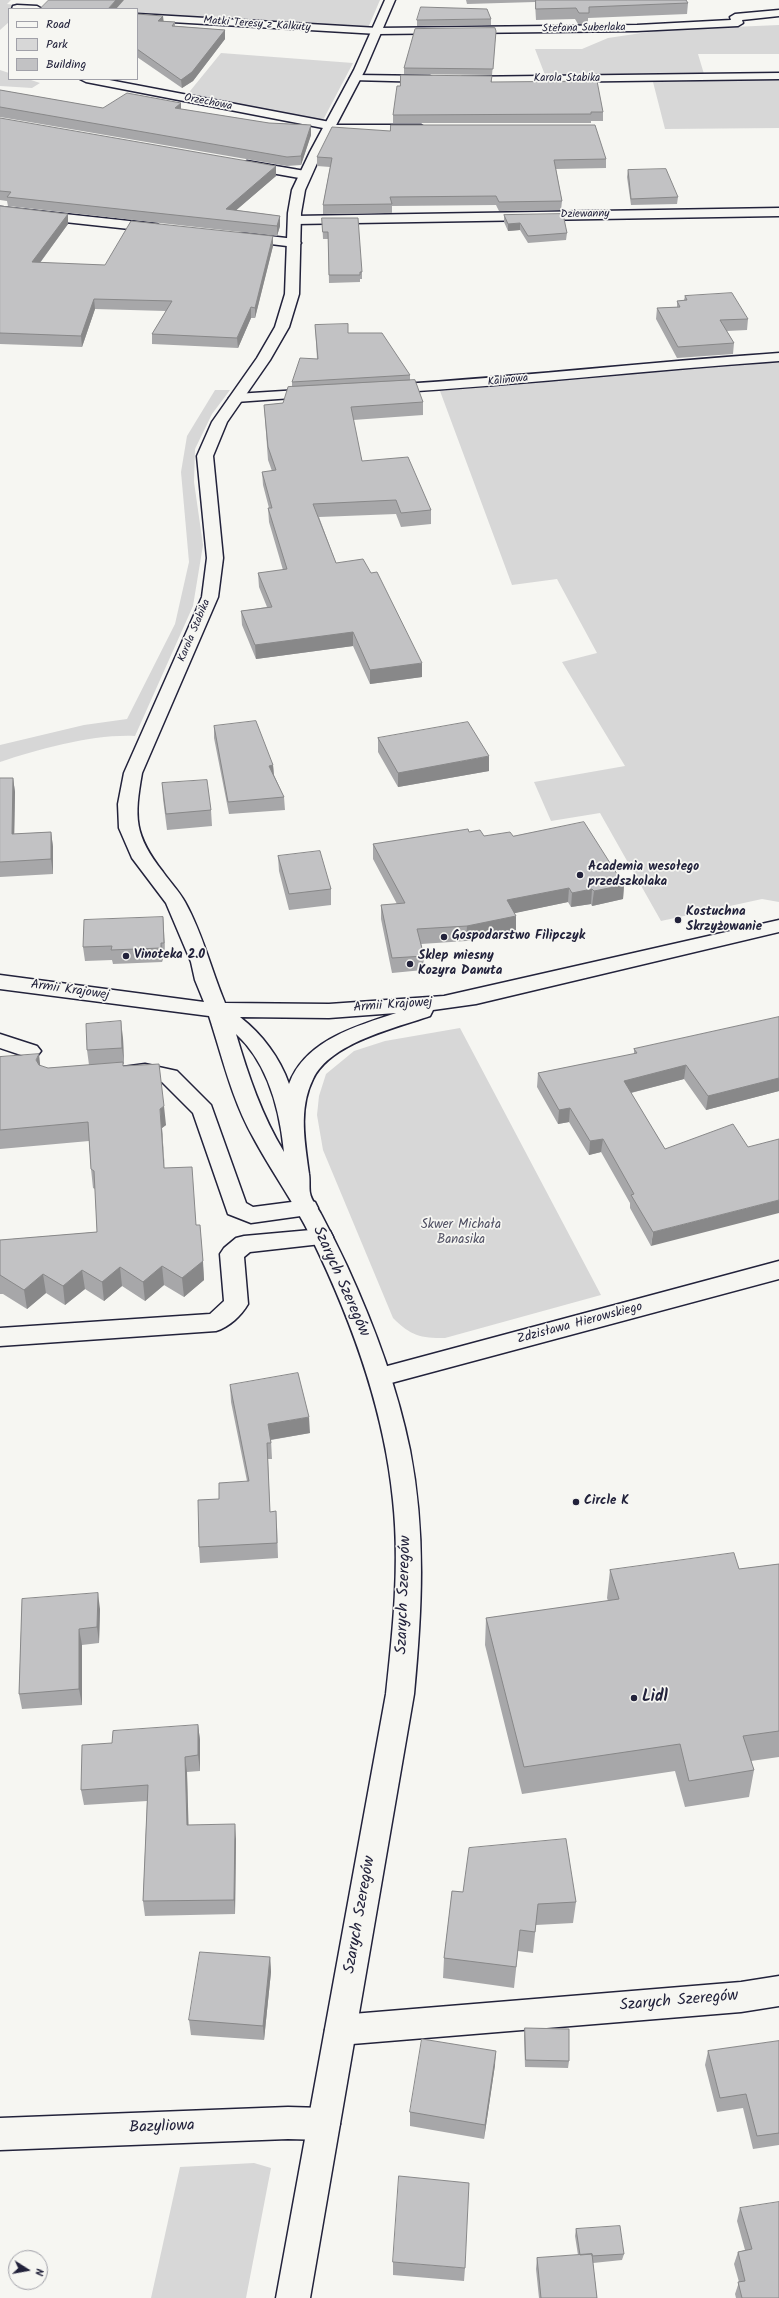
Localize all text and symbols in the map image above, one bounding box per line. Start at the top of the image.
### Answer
legend [8,8,138,80]
text: Road [46,15,70,34]
street label: Matki Teresy z Kalkuty [203,15,311,35]
street label: Stefana Suberlaka [542,22,626,36]
text: Park [46,35,68,54]
text: Building [46,55,86,74]
street label: Karola Stabika [534,72,600,86]
street label: Orzechowa [183,92,233,114]
street label: Dziewanny [560,208,610,222]
street label: Kalinowa [487,372,529,390]
street label: Karola Stabika [176,598,214,664]
place label: Academia wesołego przedszkolaka [588,860,699,891]
marker: Academia wesołego przedszkolaka [575,870,585,880]
place label: Kostuchna Skrzyżowanie [686,905,762,936]
marker: Kostuchna Skrzyżowanie [673,915,683,925]
place label: Gospodarstwo Filipczyk [452,929,585,945]
marker: Gospodarstwo Filipczyk [439,932,449,942]
place label: Vinoteka 2.0 [134,948,205,964]
place label: Sklep miesny Kozyra Danuta [418,949,502,980]
marker: Vinoteka 2.0 [121,951,131,961]
marker: Sklep miesny Kozyra Danuta [405,959,415,969]
street label: Armii Krajowej [30,978,110,1004]
street label: Armii Krajowej [353,995,433,1017]
park label: Skwer Michała Banasika [421,1218,501,1249]
street label: Szarych Szeregów [307,1224,373,1340]
street label: Zdzisława Hierowskiego [516,1300,644,1348]
place label: Circle K [584,1494,629,1510]
marker: Circle K [571,1497,581,1507]
street label: Szarych Szeregów [393,1535,417,1655]
place label: Lidl [642,1688,668,1708]
marker: Lidl [629,1693,639,1703]
street label: Szarych Szeregów [341,1855,381,1975]
street label: Szarych Szeregów [619,1987,739,2017]
street label: Bazyliowa [129,2117,195,2139]
north arrow [8,2250,48,2290]
text: N [29,2267,48,2277]

